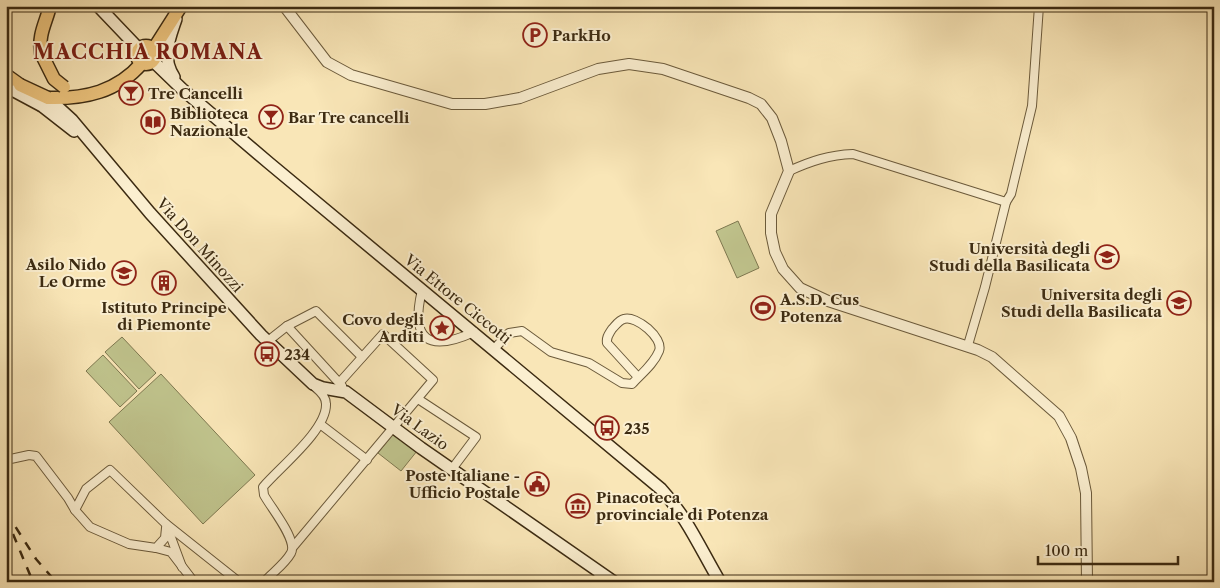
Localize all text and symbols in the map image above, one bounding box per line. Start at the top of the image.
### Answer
parking icon: ParkHo [522,22,548,48]
place label: ParkHo [552,26,611,45]
district label: MACCHIA ROMANA [33,40,263,64]
bar icon: Tre Cancelli [118,80,144,106]
place label: Tre Cancelli [148,84,243,103]
place label: Biblioteca Nazionale [170,104,249,140]
bar icon: Bar Tre cancelli [258,104,284,130]
place label: Bar Tre cancelli [288,108,410,127]
library icon: Biblioteca Nazionale [140,109,166,135]
street label: Via Don Minozzi [152,193,248,296]
place label: Università degli Studi della Basilicata [929,239,1091,275]
school or university icon: Università degli Studi della Basilicata [1094,244,1120,270]
street label: Via Ettore Ciccotti [400,249,516,348]
place label: Asilo Nido Le Orme [25,255,106,291]
school or university icon: Asilo Nido Le Orme [111,260,137,286]
building icon: Istituto Principe di Piemonte [151,270,177,296]
place label: Universita degli Studi della Basilicata [1001,285,1163,321]
place label: A.S.D. Cus Potenza [779,290,859,326]
school or university icon: Universita degli Studi della Basilicata [1166,290,1192,316]
sports icon: A.S.D. Cus Potenza [750,295,776,321]
place label: Istituto Principe di Piemonte [101,298,227,334]
place label: Covo degli Arditi [342,310,425,346]
place icon: Covo degli Arditi [429,315,455,341]
bus stop icon: 234 [254,341,280,367]
place label: 234 [284,345,310,364]
street label: Via Lazio [387,399,452,454]
bus stop icon: 235 [594,415,620,441]
place label: 235 [624,419,650,438]
place label: Poste Italiane - Ufficio Postale [405,466,520,502]
public building icon: Poste Italiane - Ufficio Postale [524,471,550,497]
place label: Pinacoteca provinciale di Potenza [596,488,769,524]
museum icon: Pinacoteca provinciale di Potenza [565,493,591,519]
scale bar [1038,533,1178,565]
text: 100 m [1045,541,1088,560]

